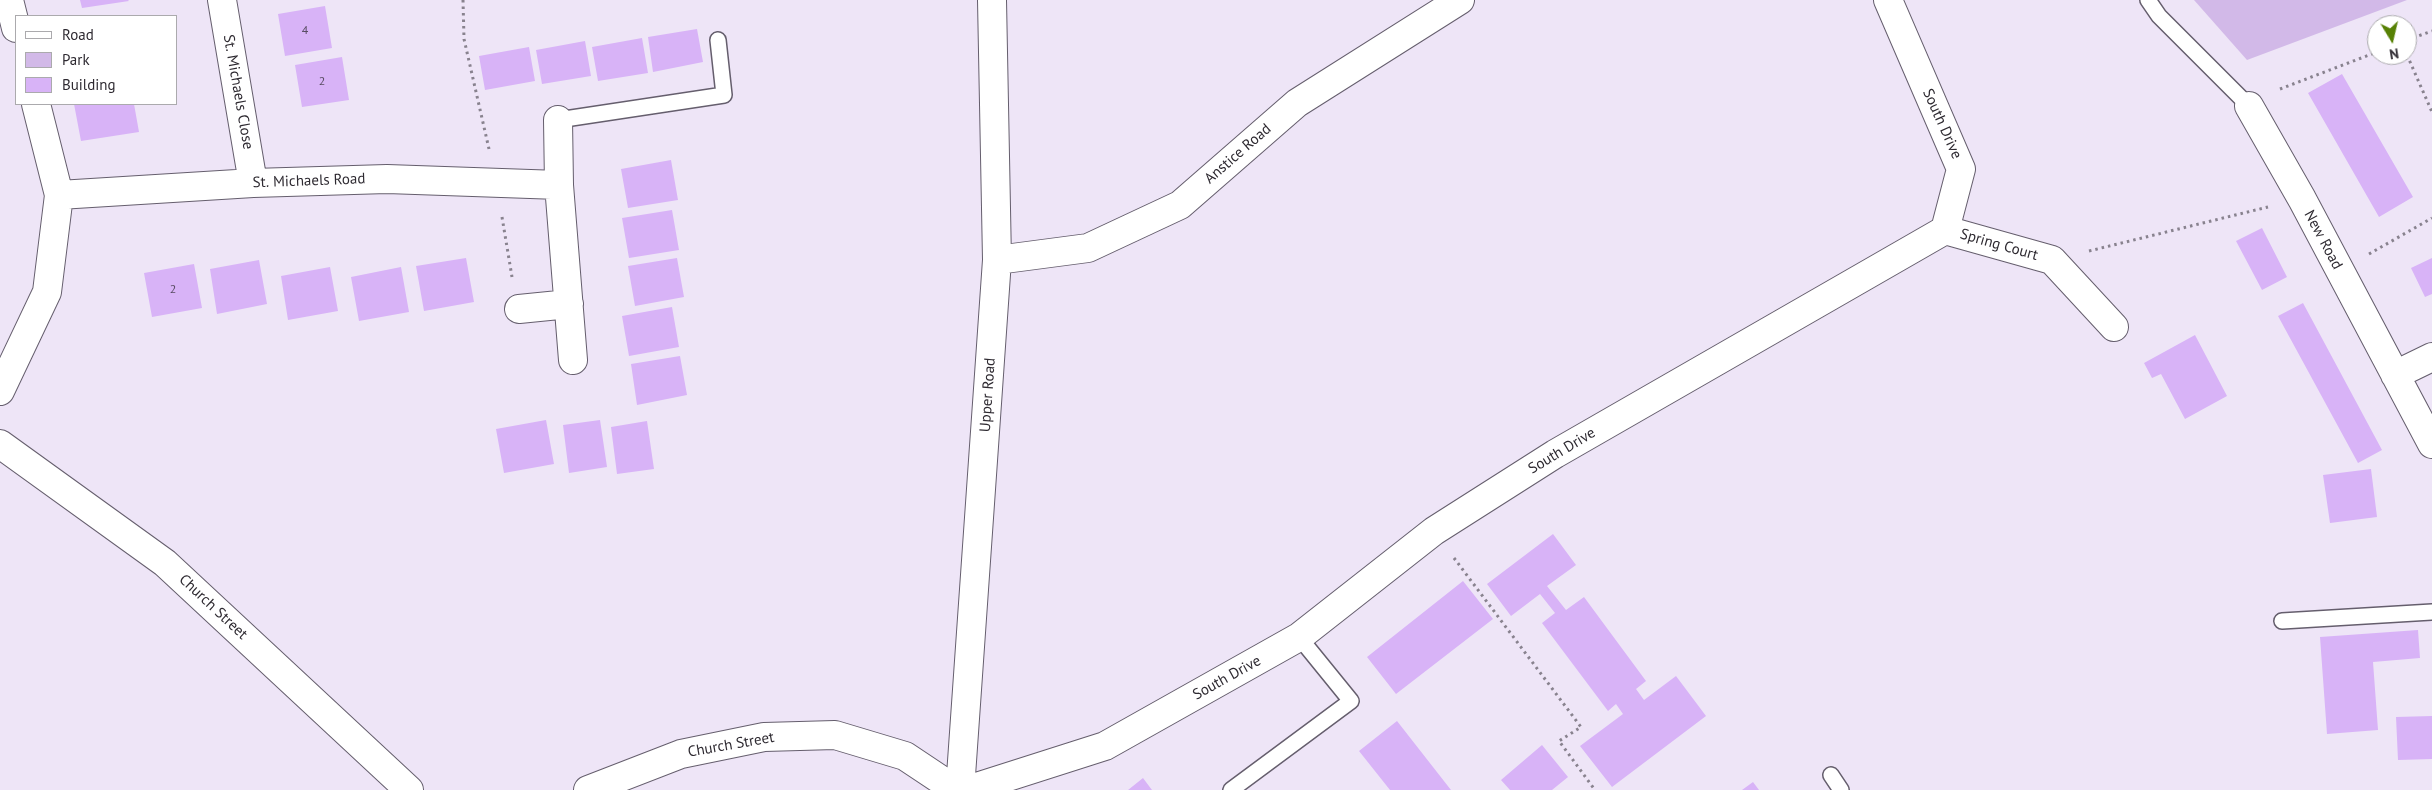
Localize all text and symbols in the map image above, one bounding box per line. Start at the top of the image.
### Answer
legend [15,15,178,105]
north arrow [2367,15,2417,65]
house number: 4 [302,24,308,38]
text: Road [62,25,94,44]
street label: St. Michaels Close [219,33,257,151]
text: N [2388,44,2400,63]
text: Park [62,50,90,69]
text: Building [62,75,116,94]
house number: 2 [319,75,325,89]
street label: South Drive [1919,86,1965,162]
street label: Anstice Road [1201,120,1275,188]
street label: St. Michaels Road [252,170,366,192]
street label: New Road [2300,207,2346,273]
street label: Spring Court [1958,225,2040,265]
house number: 2 [170,283,176,297]
street label: Upper Road [976,357,1000,433]
street label: South Drive [1525,424,1599,478]
street label: Church Street [175,571,251,643]
street label: South Drive [1190,652,1264,704]
street label: Church Street [686,729,776,761]

